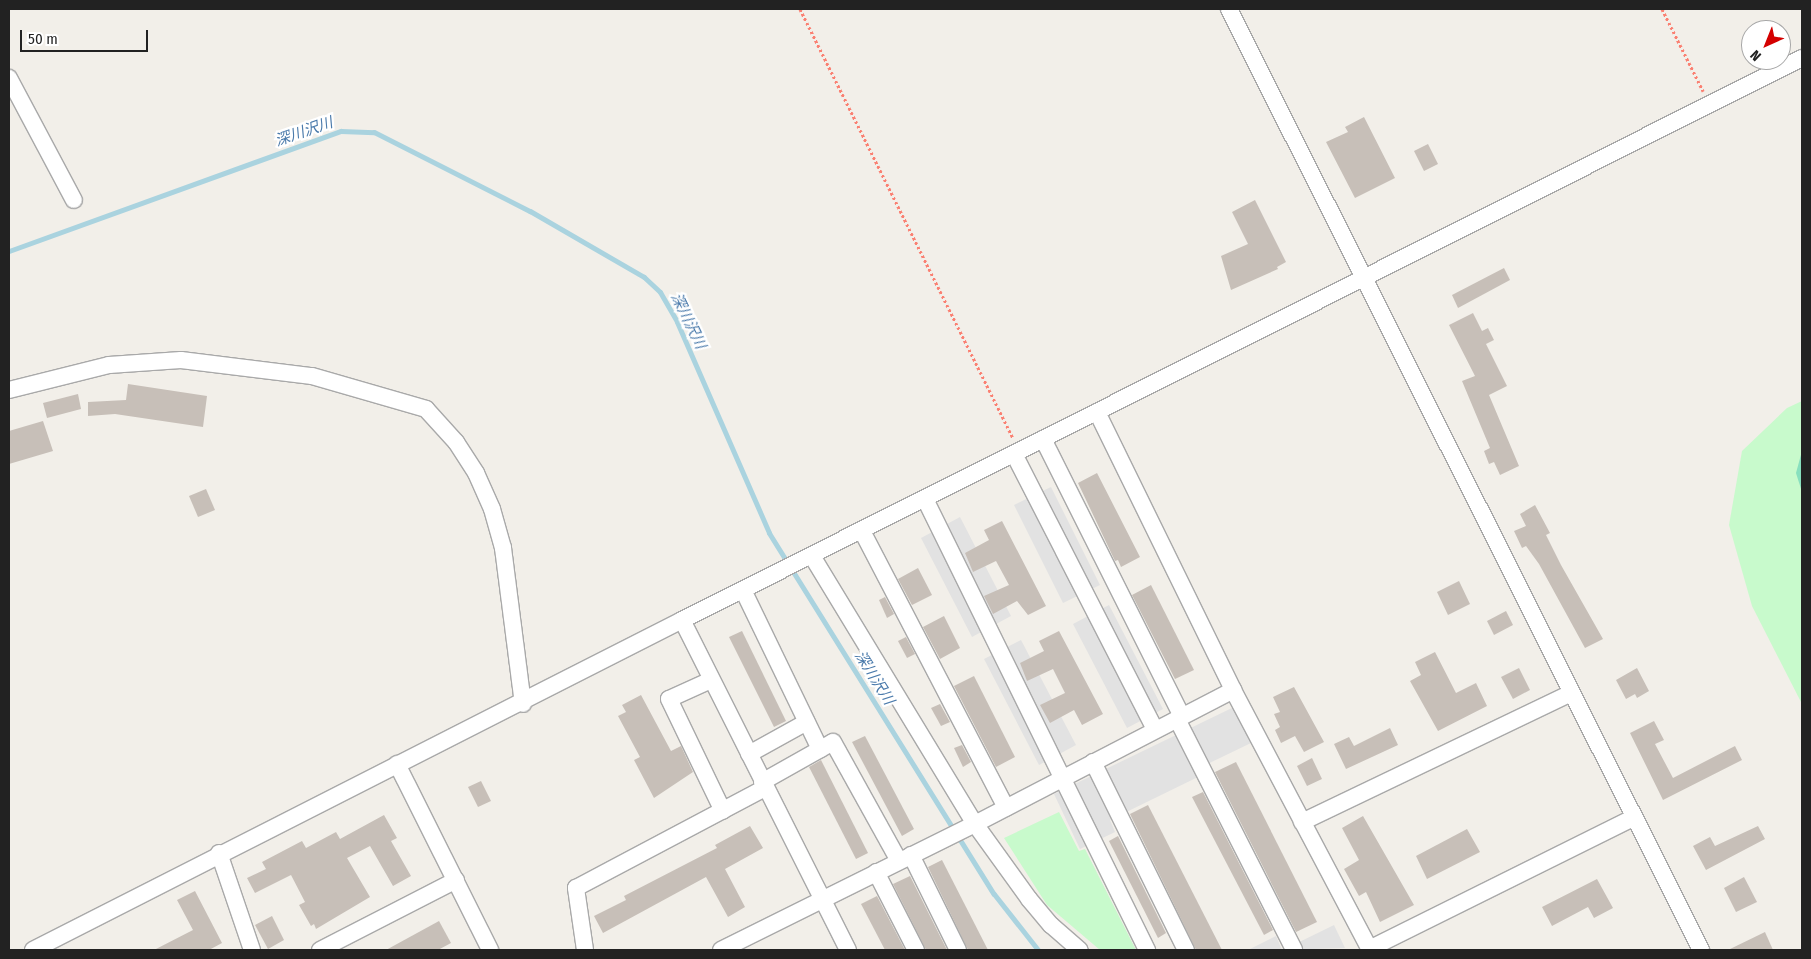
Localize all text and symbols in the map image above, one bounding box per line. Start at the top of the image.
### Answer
scale bar [22,20,150,52]
north arrow [1741,20,1791,70]
text: 50 m [28,30,58,48]
text: N [1747,46,1765,64]
water label: 深川沢川 [273,114,335,150]
water label: 深川沢川 [667,290,709,352]
water label: 深川沢川 [850,648,898,708]

